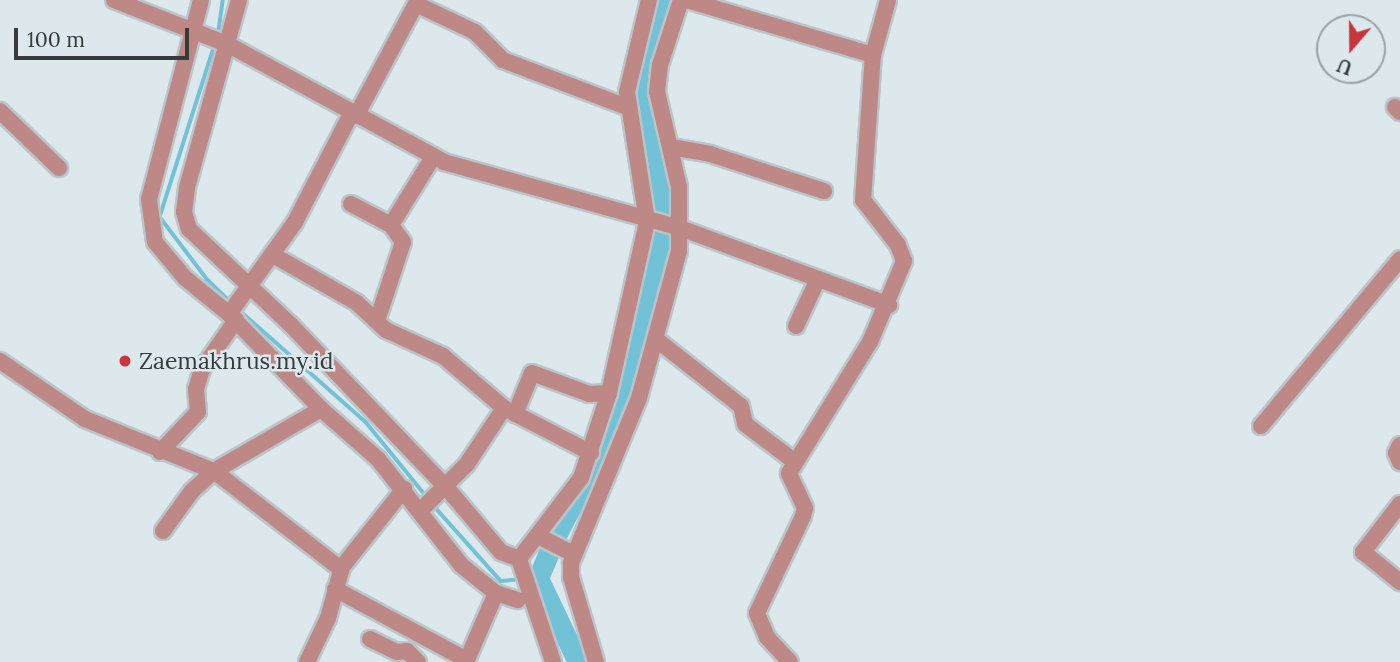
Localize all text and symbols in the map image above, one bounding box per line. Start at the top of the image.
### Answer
scale bar [18,14,192,58]
north arrow [1316,14,1386,84]
text: 100 m [27,26,85,53]
text: U [1334,53,1355,81]
place label: Zaemakhrus.my.id [139,347,333,375]
marker: Zaemakhrus.my.id [117,353,133,369]

